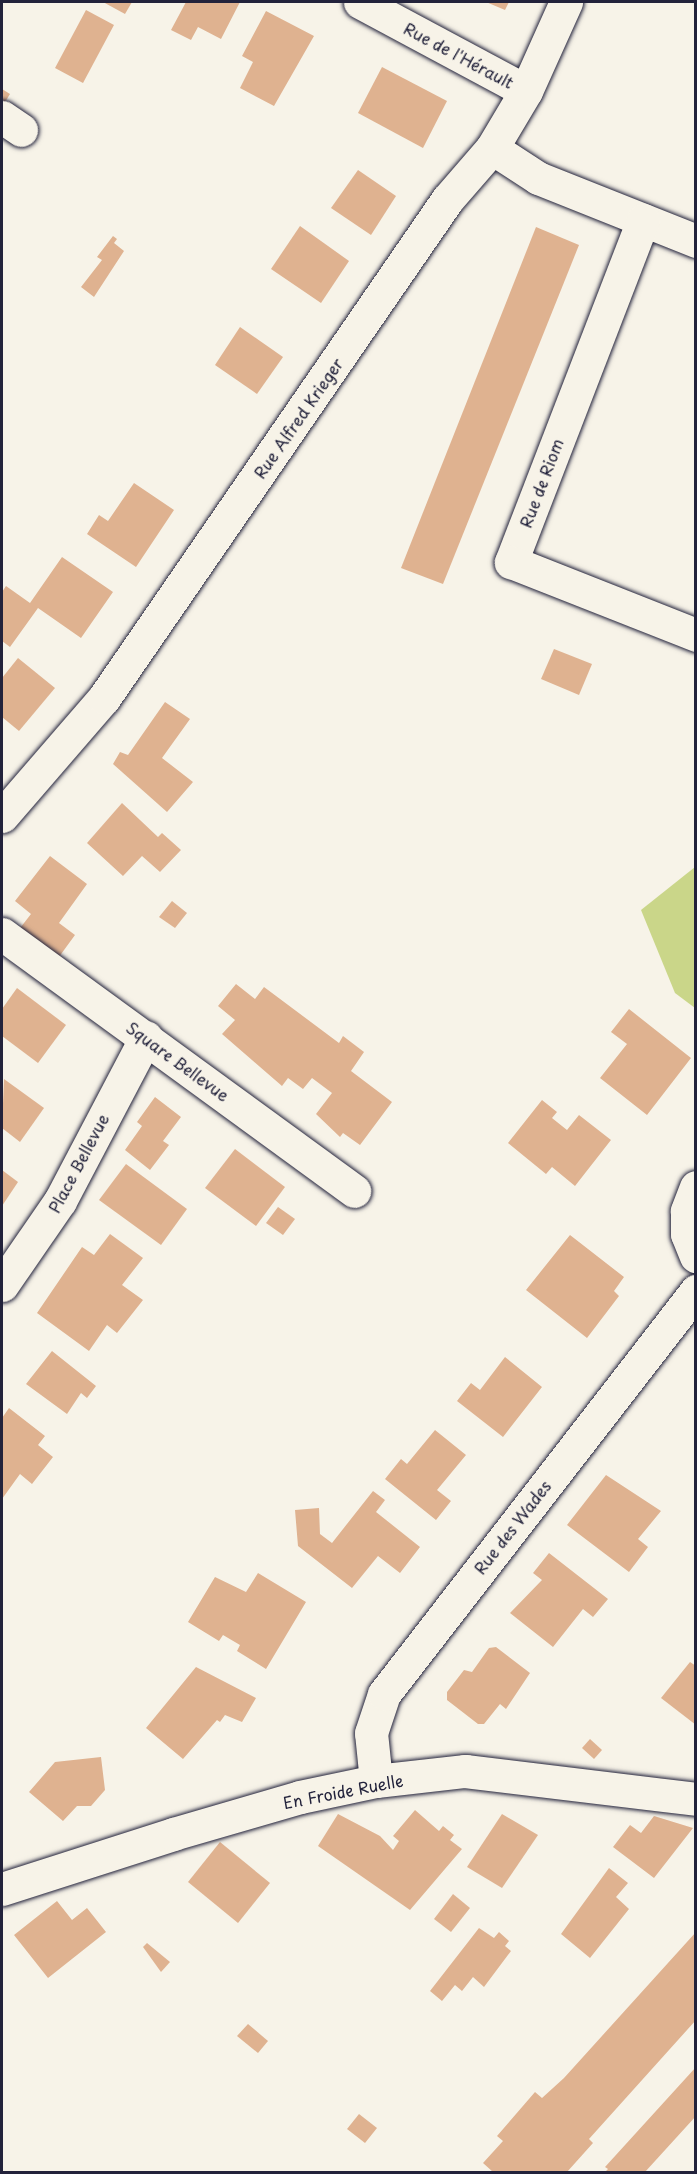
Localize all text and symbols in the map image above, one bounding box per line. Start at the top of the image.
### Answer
street label: Rue de l'Hérault [400,17,518,93]
street label: Rue Alfred Krieger [249,354,347,482]
street label: Rue de Riom [515,435,567,531]
street label: Square Bellevue [122,1017,234,1105]
street label: Place Bellevue [44,1110,112,1216]
street label: Rue des Wades [469,1476,555,1578]
street label: En Froide Ruelle [281,1770,405,1812]

